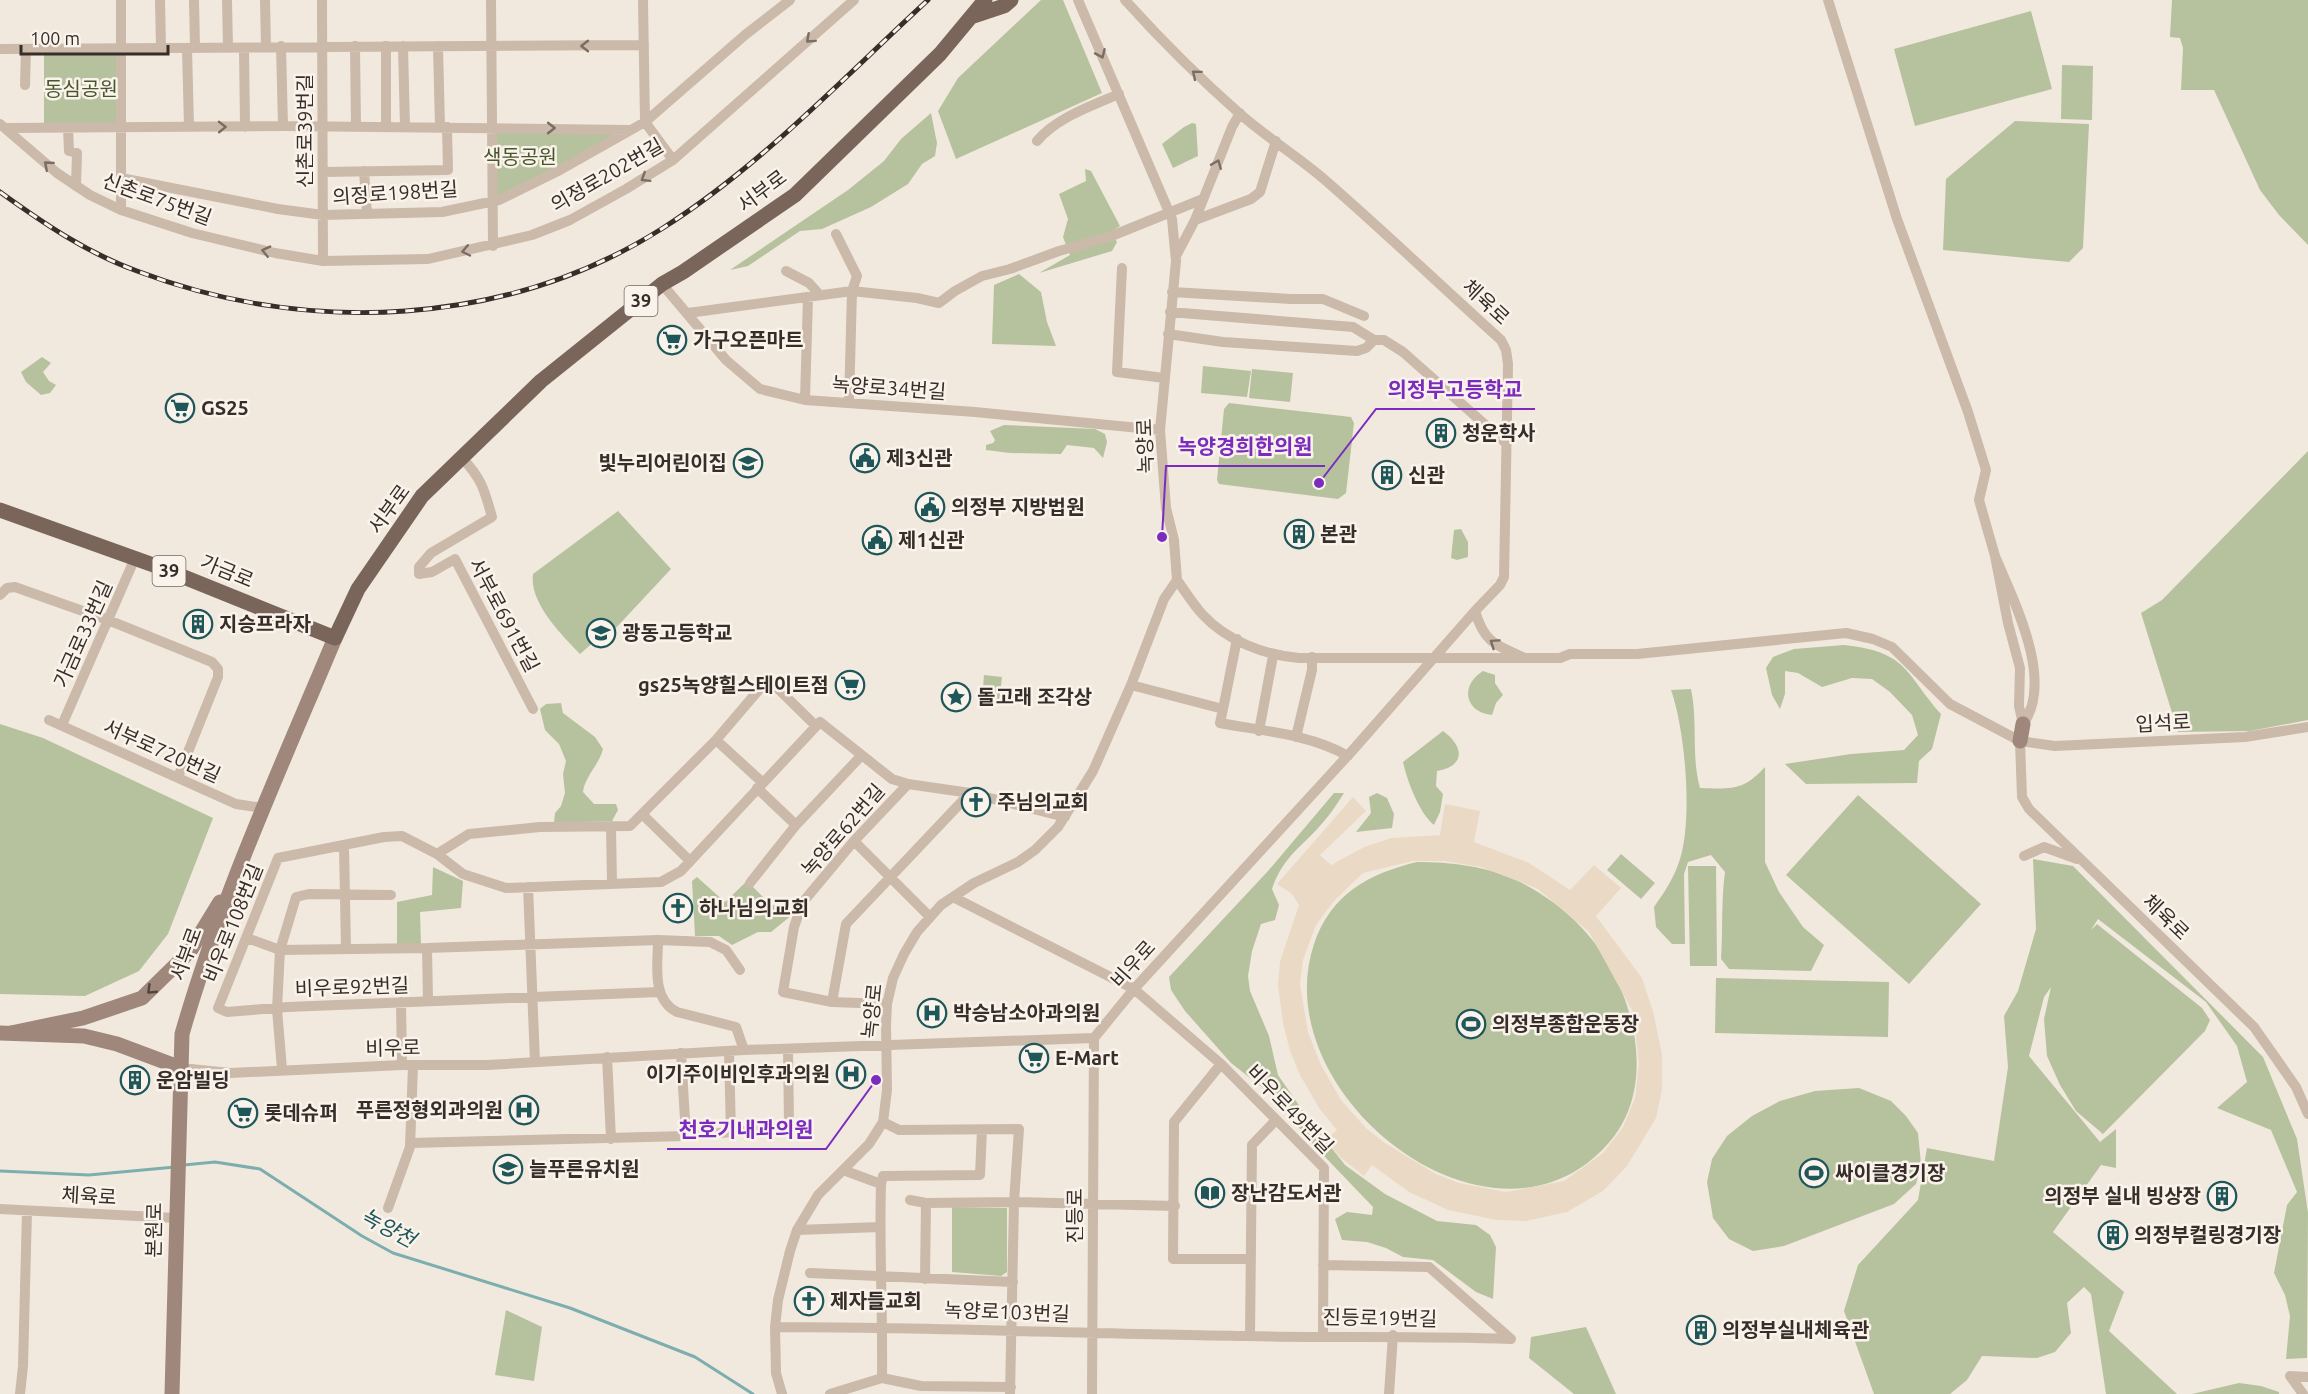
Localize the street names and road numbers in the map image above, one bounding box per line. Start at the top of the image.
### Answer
street label: 신촌로39번길 [293,74,316,188]
street label: 의정로202번길 [547,133,667,216]
street label: 서부로 [733,165,791,216]
street label: 신촌로75번길 [99,168,215,229]
street label: 의정로198번길 [331,177,459,208]
street label: 체육로 [1458,274,1514,329]
road number: 39 [624,286,658,316]
street label: 녹양로34번길 [831,372,947,403]
street label: 녹양로 [1132,418,1157,474]
street label: 서부로 [363,480,414,538]
street label: 가금로 [197,550,257,592]
street label: 서부로691번길 [465,554,544,676]
road number: 39 [152,556,186,586]
street label: 가금로33번길 [49,577,116,691]
street label: 입석로 [2135,710,2191,735]
street label: 서부로720번길 [100,714,224,787]
street label: 녹양로62번길 [796,779,889,880]
street label: 비우로108번길 [198,860,267,985]
street label: 체육로 [2139,889,2194,944]
street label: 서부로 [165,924,206,984]
street label: 비우로 [1106,935,1160,992]
street label: 비우로92번길 [294,973,410,1000]
street label: 녹양로 [857,982,886,1040]
street label: 비우로 [365,1036,421,1059]
street label: 비우로49번길 [1242,1059,1338,1158]
street label: 체육로 [61,1183,117,1208]
street label: 진등로 [1063,1188,1086,1244]
street label: 본원로 [142,1202,165,1258]
street label: 녹양로103번길 [944,1298,1070,1325]
street label: 진등로19번길 [1323,1305,1437,1330]

